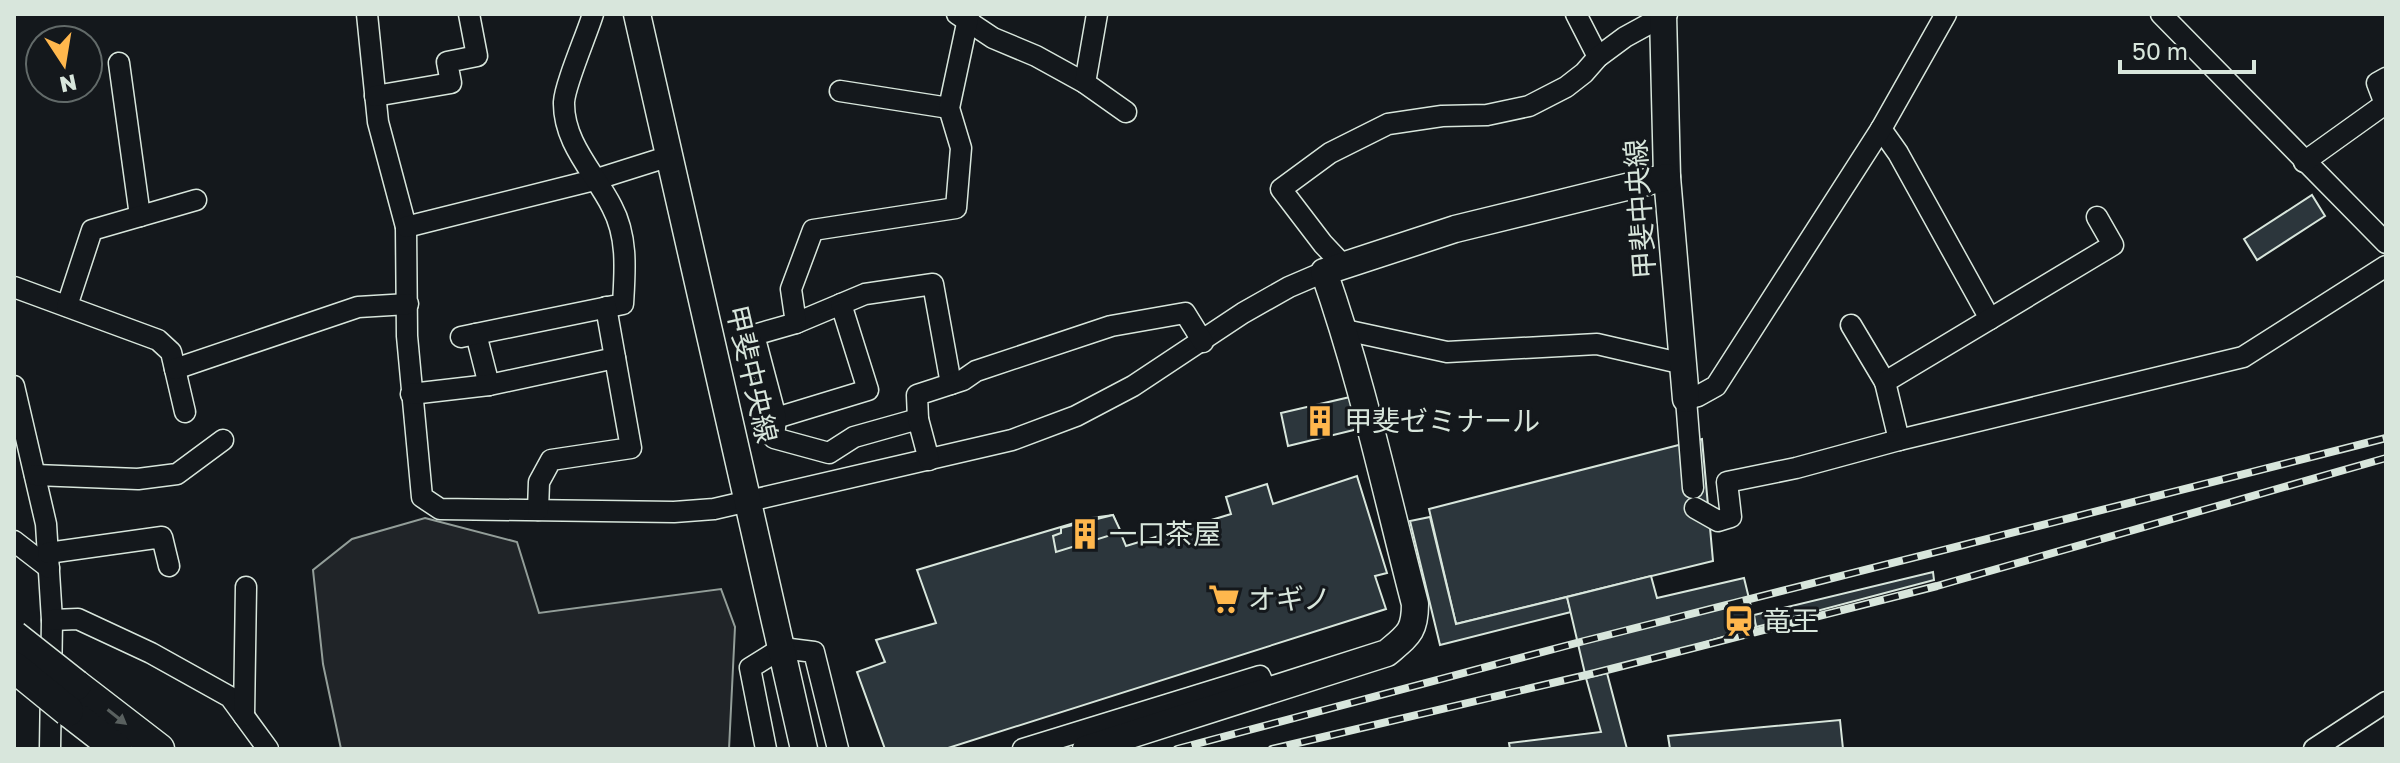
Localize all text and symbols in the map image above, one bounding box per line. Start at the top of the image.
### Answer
north arrow [24,24,104,104]
scale bar [2120,24,2254,74]
text: 50 m [2132,36,2188,65]
text: N [57,69,79,99]
street label: 甲斐中央線 [1618,138,1661,280]
street label: 甲斐中央線 [721,302,784,446]
building icon: 甲斐ゼミナール [1303,404,1337,438]
place label: 甲斐ゼミナール [1344,404,1540,437]
building icon: 一口茶屋 [1068,517,1102,551]
place label: 一口茶屋 [1109,517,1221,550]
supermarket icon: オギノ [1207,582,1241,616]
place label: オギノ [1248,582,1331,615]
station icon: 竜王 [1722,604,1756,638]
place label: 竜王 [1763,604,1819,637]
one-way arrow [107,708,127,724]

